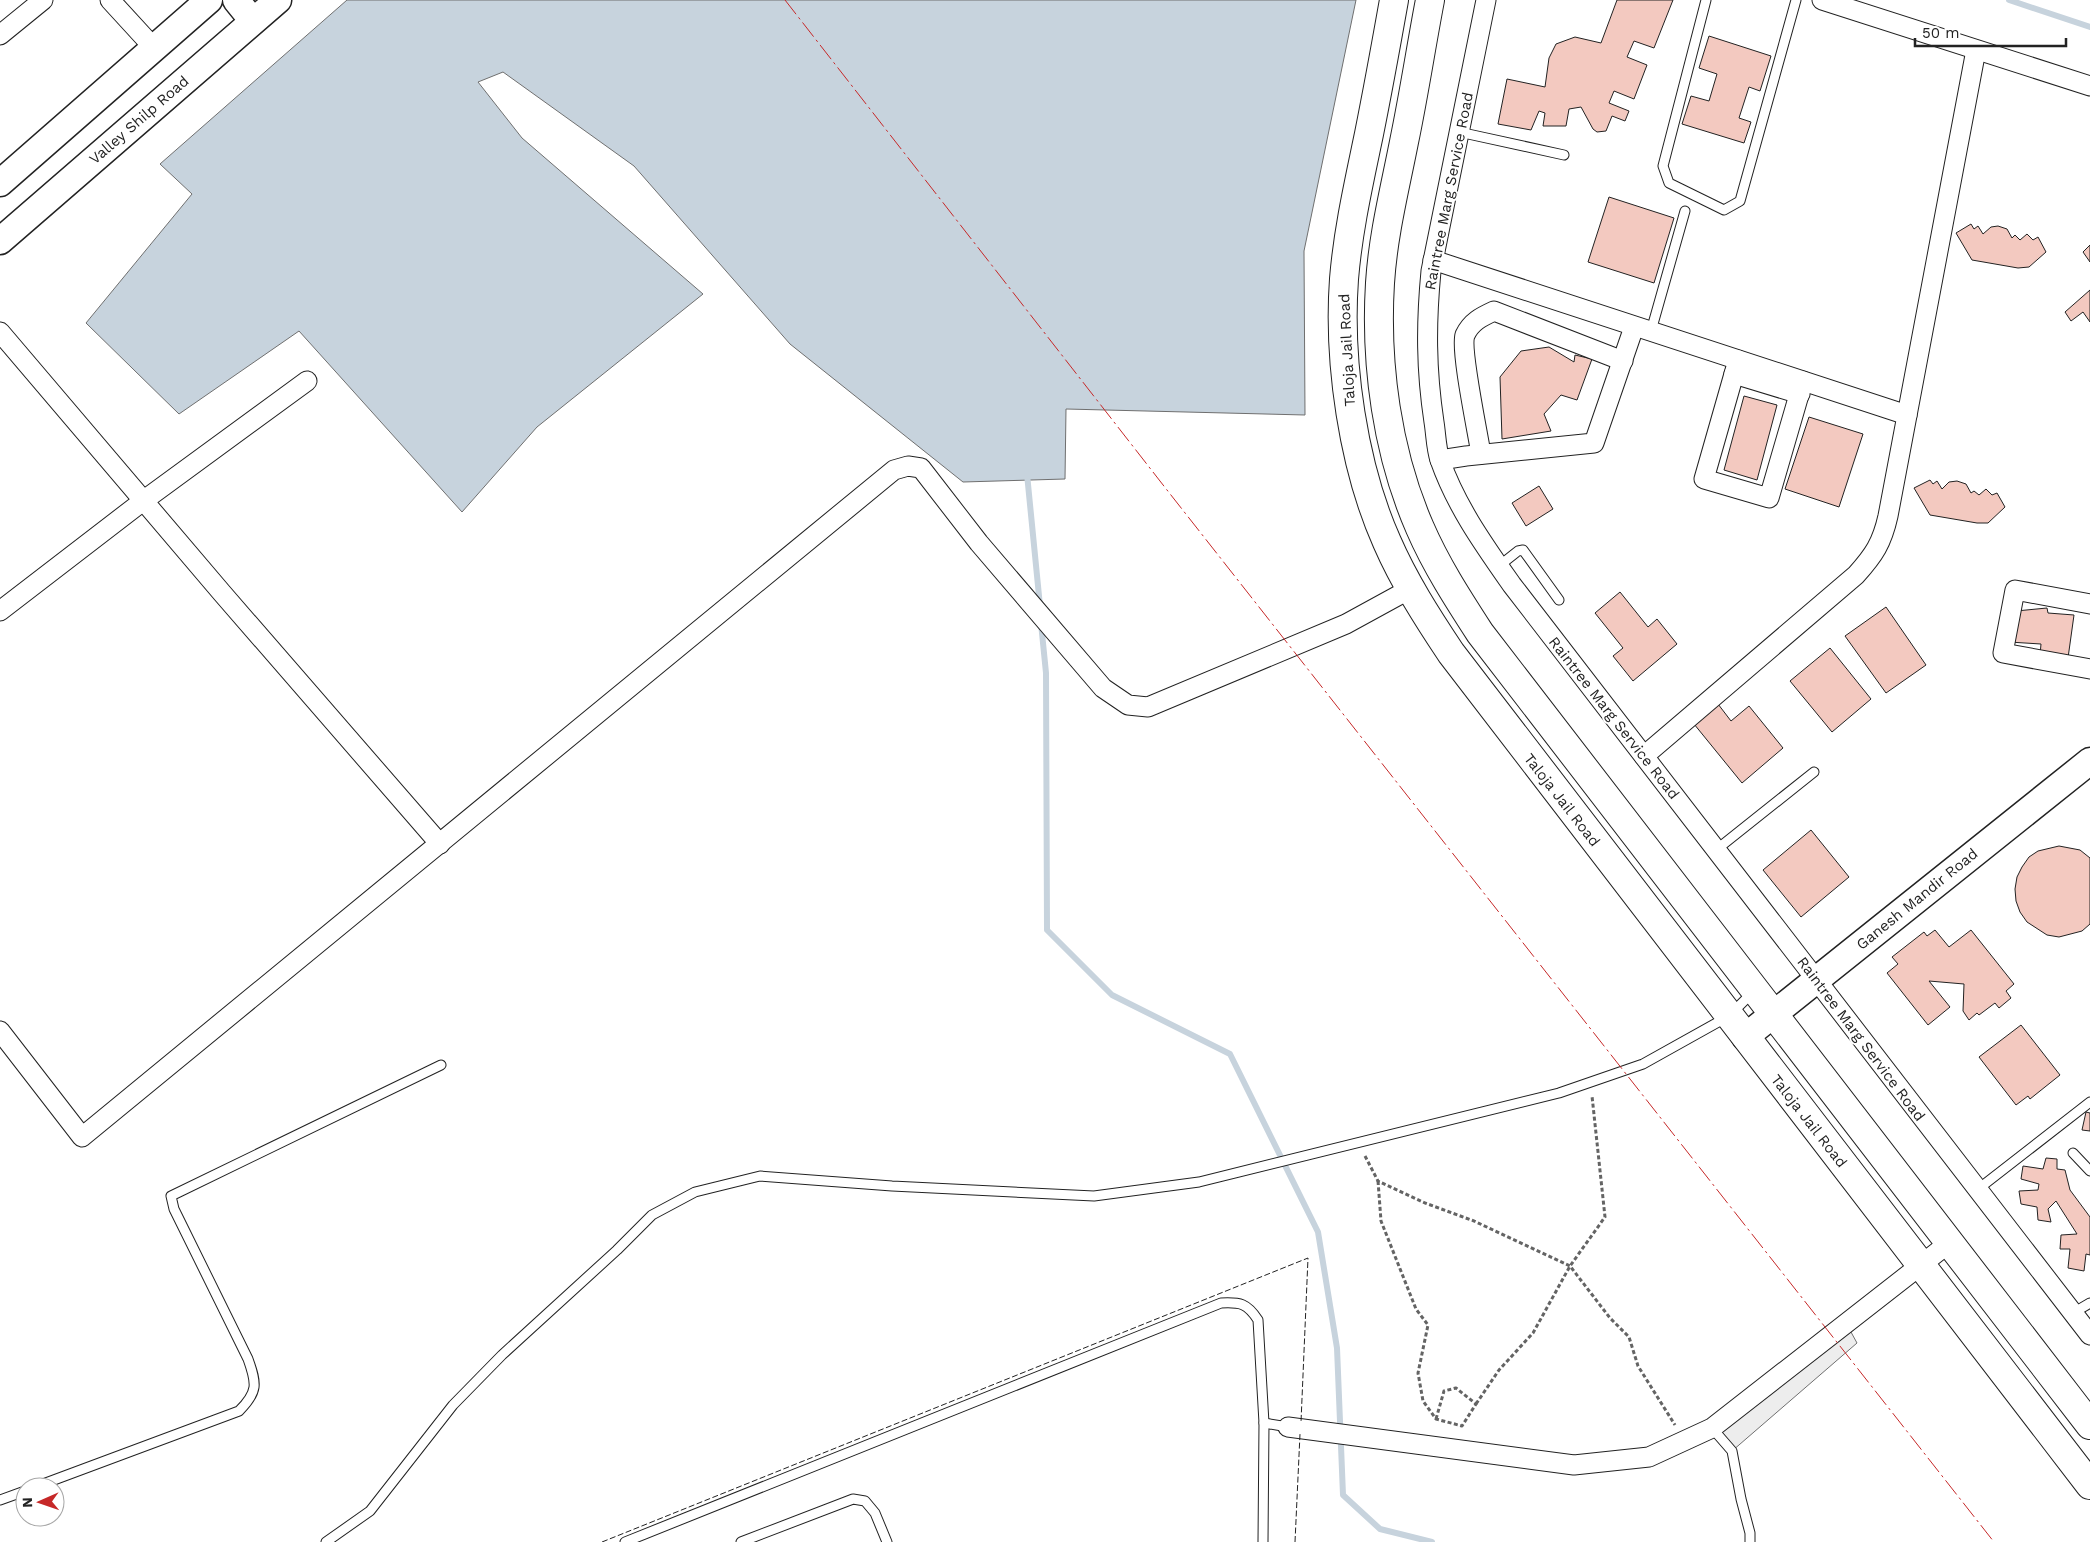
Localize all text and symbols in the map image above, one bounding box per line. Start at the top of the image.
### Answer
scale bar [1915,15,2066,47]
text: 50 m [1922,24,1959,42]
street label: Valley Shilp Road [86,72,192,168]
street label: Raintree Marg Service Road [1421,91,1477,291]
street label: Taloja Jail Road [1335,293,1359,407]
street label: Raintree Marg Service Road [1545,633,1683,803]
street label: Taloja Jail Road [1520,750,1604,850]
street label: Ganesh Mandir Road [1853,844,1981,954]
street label: Raintree Marg Service Road [1793,953,1929,1125]
street label: Taloja Jail Road [1767,1071,1851,1171]
north arrow [15,1477,65,1527]
text: N [19,1497,35,1508]

